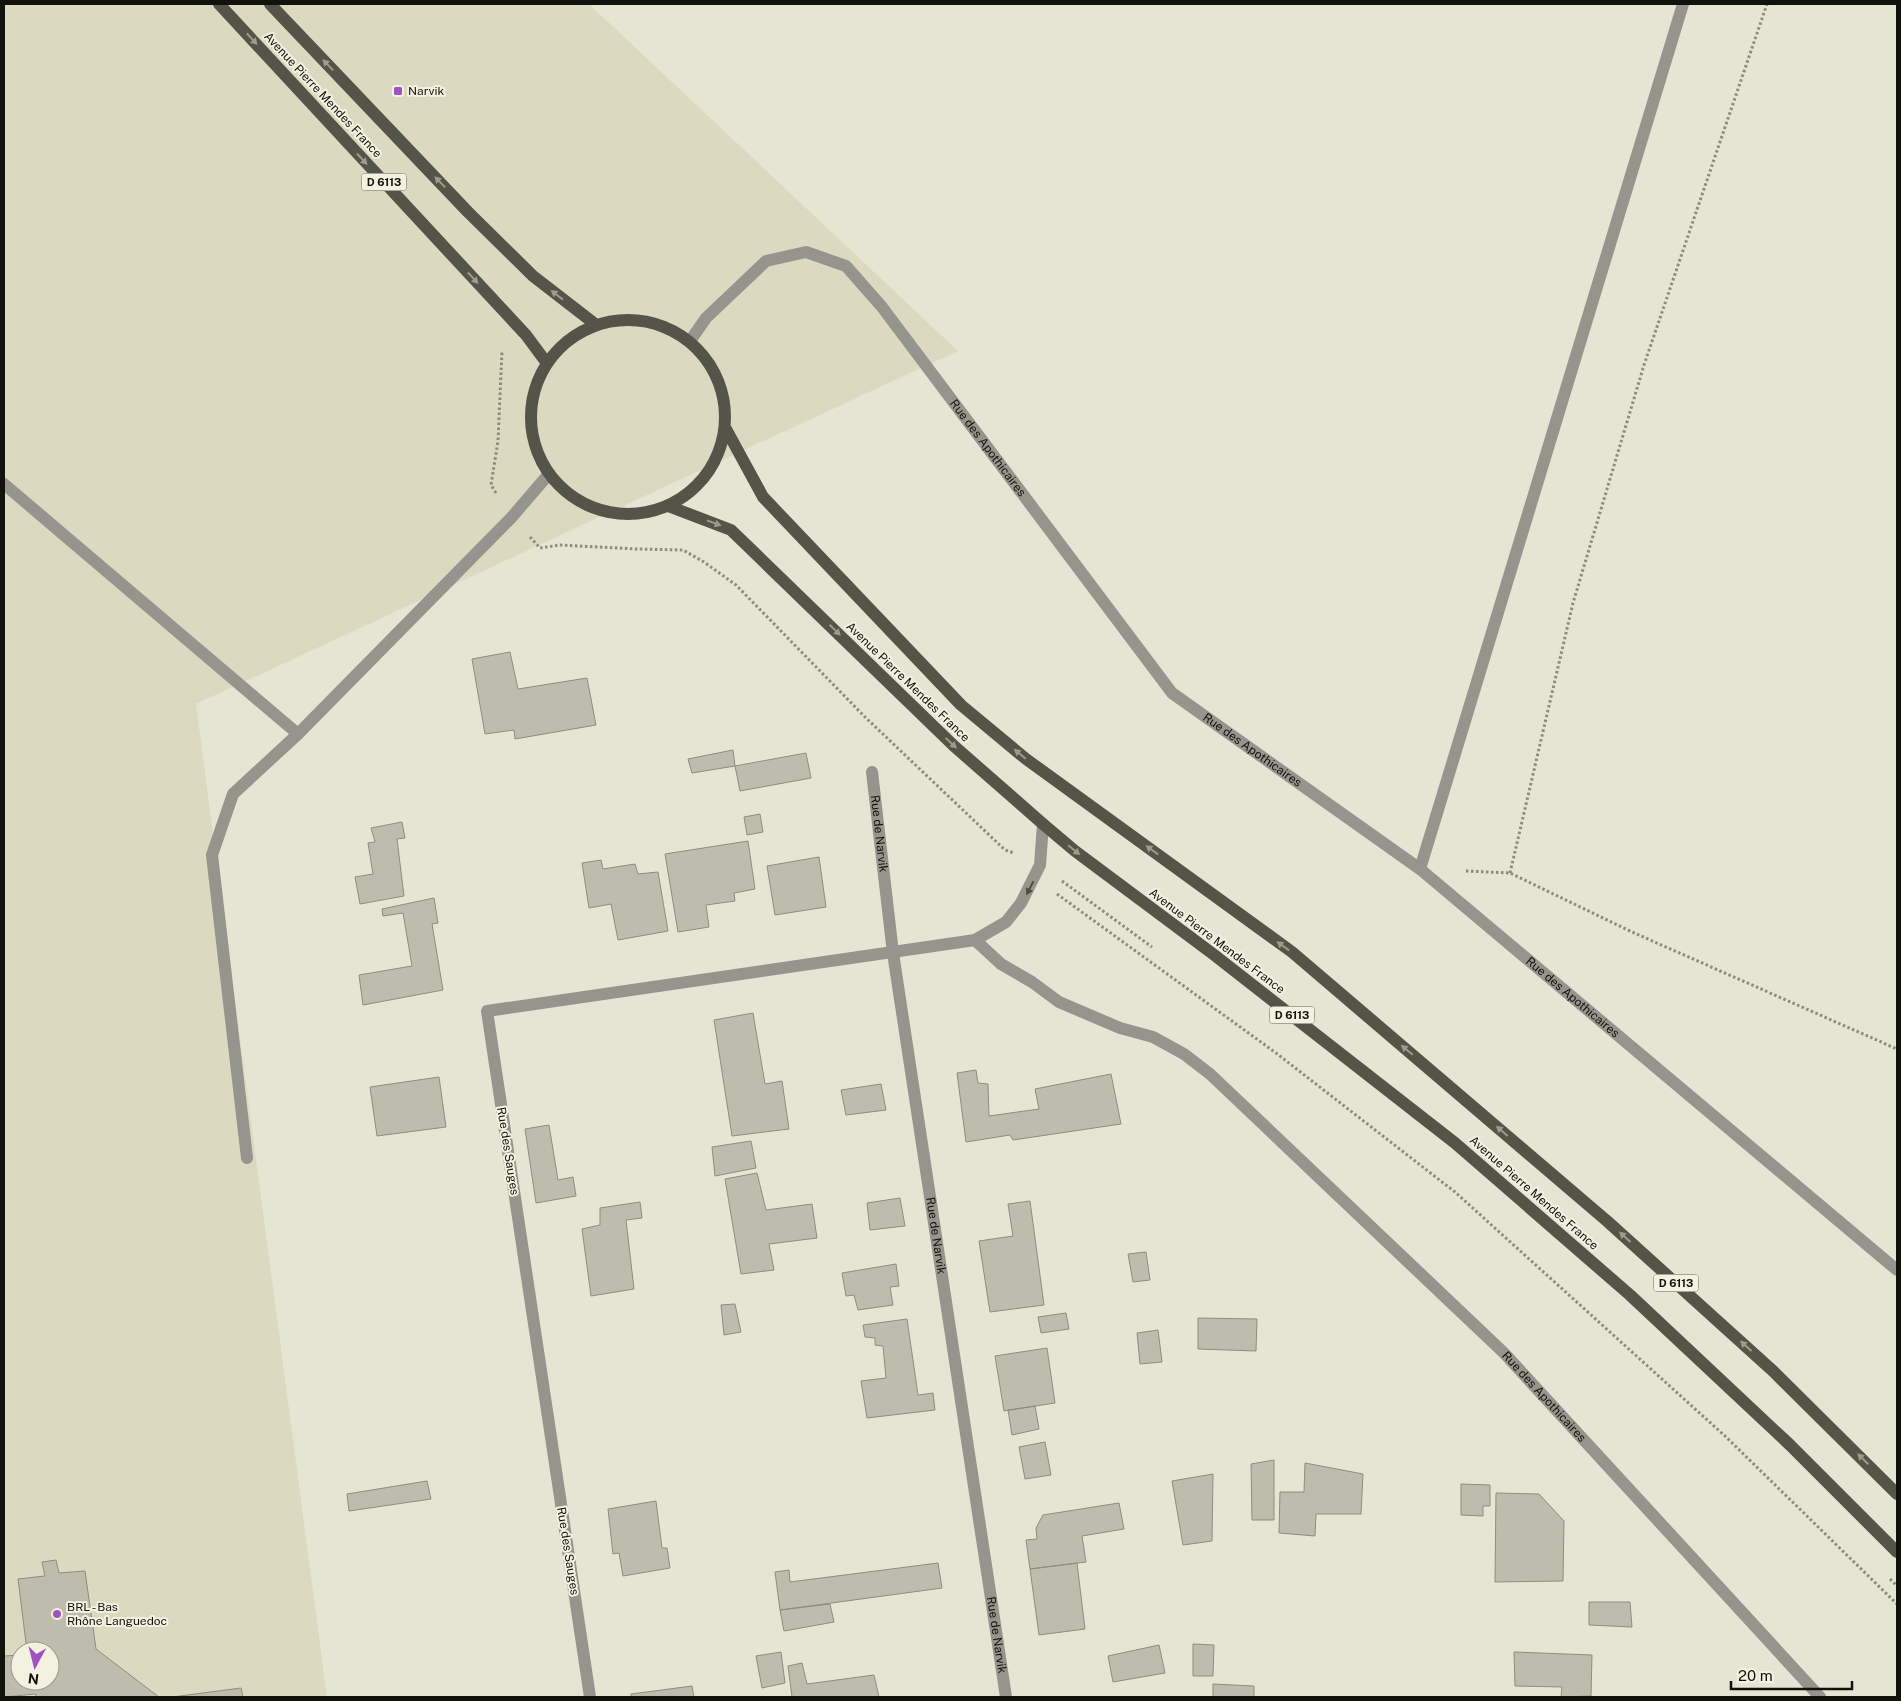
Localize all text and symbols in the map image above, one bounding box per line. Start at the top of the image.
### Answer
street label: Avenue Pierre Mendes France [261,30,385,161]
one-way arrow [246,33,258,45]
one-way arrow [322,59,334,71]
place label: Narvik [408,84,445,98]
marker: Narvik [392,85,404,97]
one-way arrow [357,152,368,165]
road number: D 6113 [362,173,406,190]
one-way arrow [434,176,446,188]
one-way arrow [467,271,479,283]
one-way arrow [551,289,564,300]
street label: Rue des Apothicaires [947,397,1029,499]
one-way arrow [707,519,722,527]
street label: Avenue Pierre Mendes France [843,619,973,745]
one-way arrow [828,624,840,636]
street label: Rue des Apothicaires [1200,710,1304,790]
one-way arrow [945,737,957,749]
one-way arrow [1014,749,1027,760]
street label: Rue de Narvik [868,794,891,873]
one-way arrow [1067,844,1080,855]
one-way arrow [1145,845,1159,855]
one-way arrow [1026,880,1034,895]
street label: Avenue Pierre Mendes France [1147,885,1288,997]
one-way arrow [1276,941,1290,951]
street label: Rue des Apothicaires [1523,954,1622,1041]
road number: D 6113 [1270,1006,1314,1024]
one-way arrow [1401,1045,1414,1056]
street label: Rue des Sauges [494,1106,522,1196]
one-way arrow [1496,1126,1509,1137]
street label: Avenue Pierre Mendes France [1467,1133,1601,1253]
street label: Rue de Narvik [923,1196,949,1275]
one-way arrow [1619,1232,1632,1243]
road number: D 6113 [1654,1275,1698,1292]
one-way arrow [1740,1340,1752,1352]
street label: Rue des Apothicaires [1499,1348,1589,1445]
one-way arrow [1857,1454,1869,1466]
street label: Rue des Sauges [554,1506,582,1596]
street label: Rue de Narvik [984,1595,1009,1675]
place label: BRL - Bas Rhône Languedoc [67,1600,167,1628]
marker: BRL - Bas Rhône Languedoc [51,1608,63,1620]
north arrow [10,1641,60,1691]
scale bar [1731,1658,1852,1690]
text: 20 m [1738,1667,1773,1684]
text: N [27,1670,40,1688]

